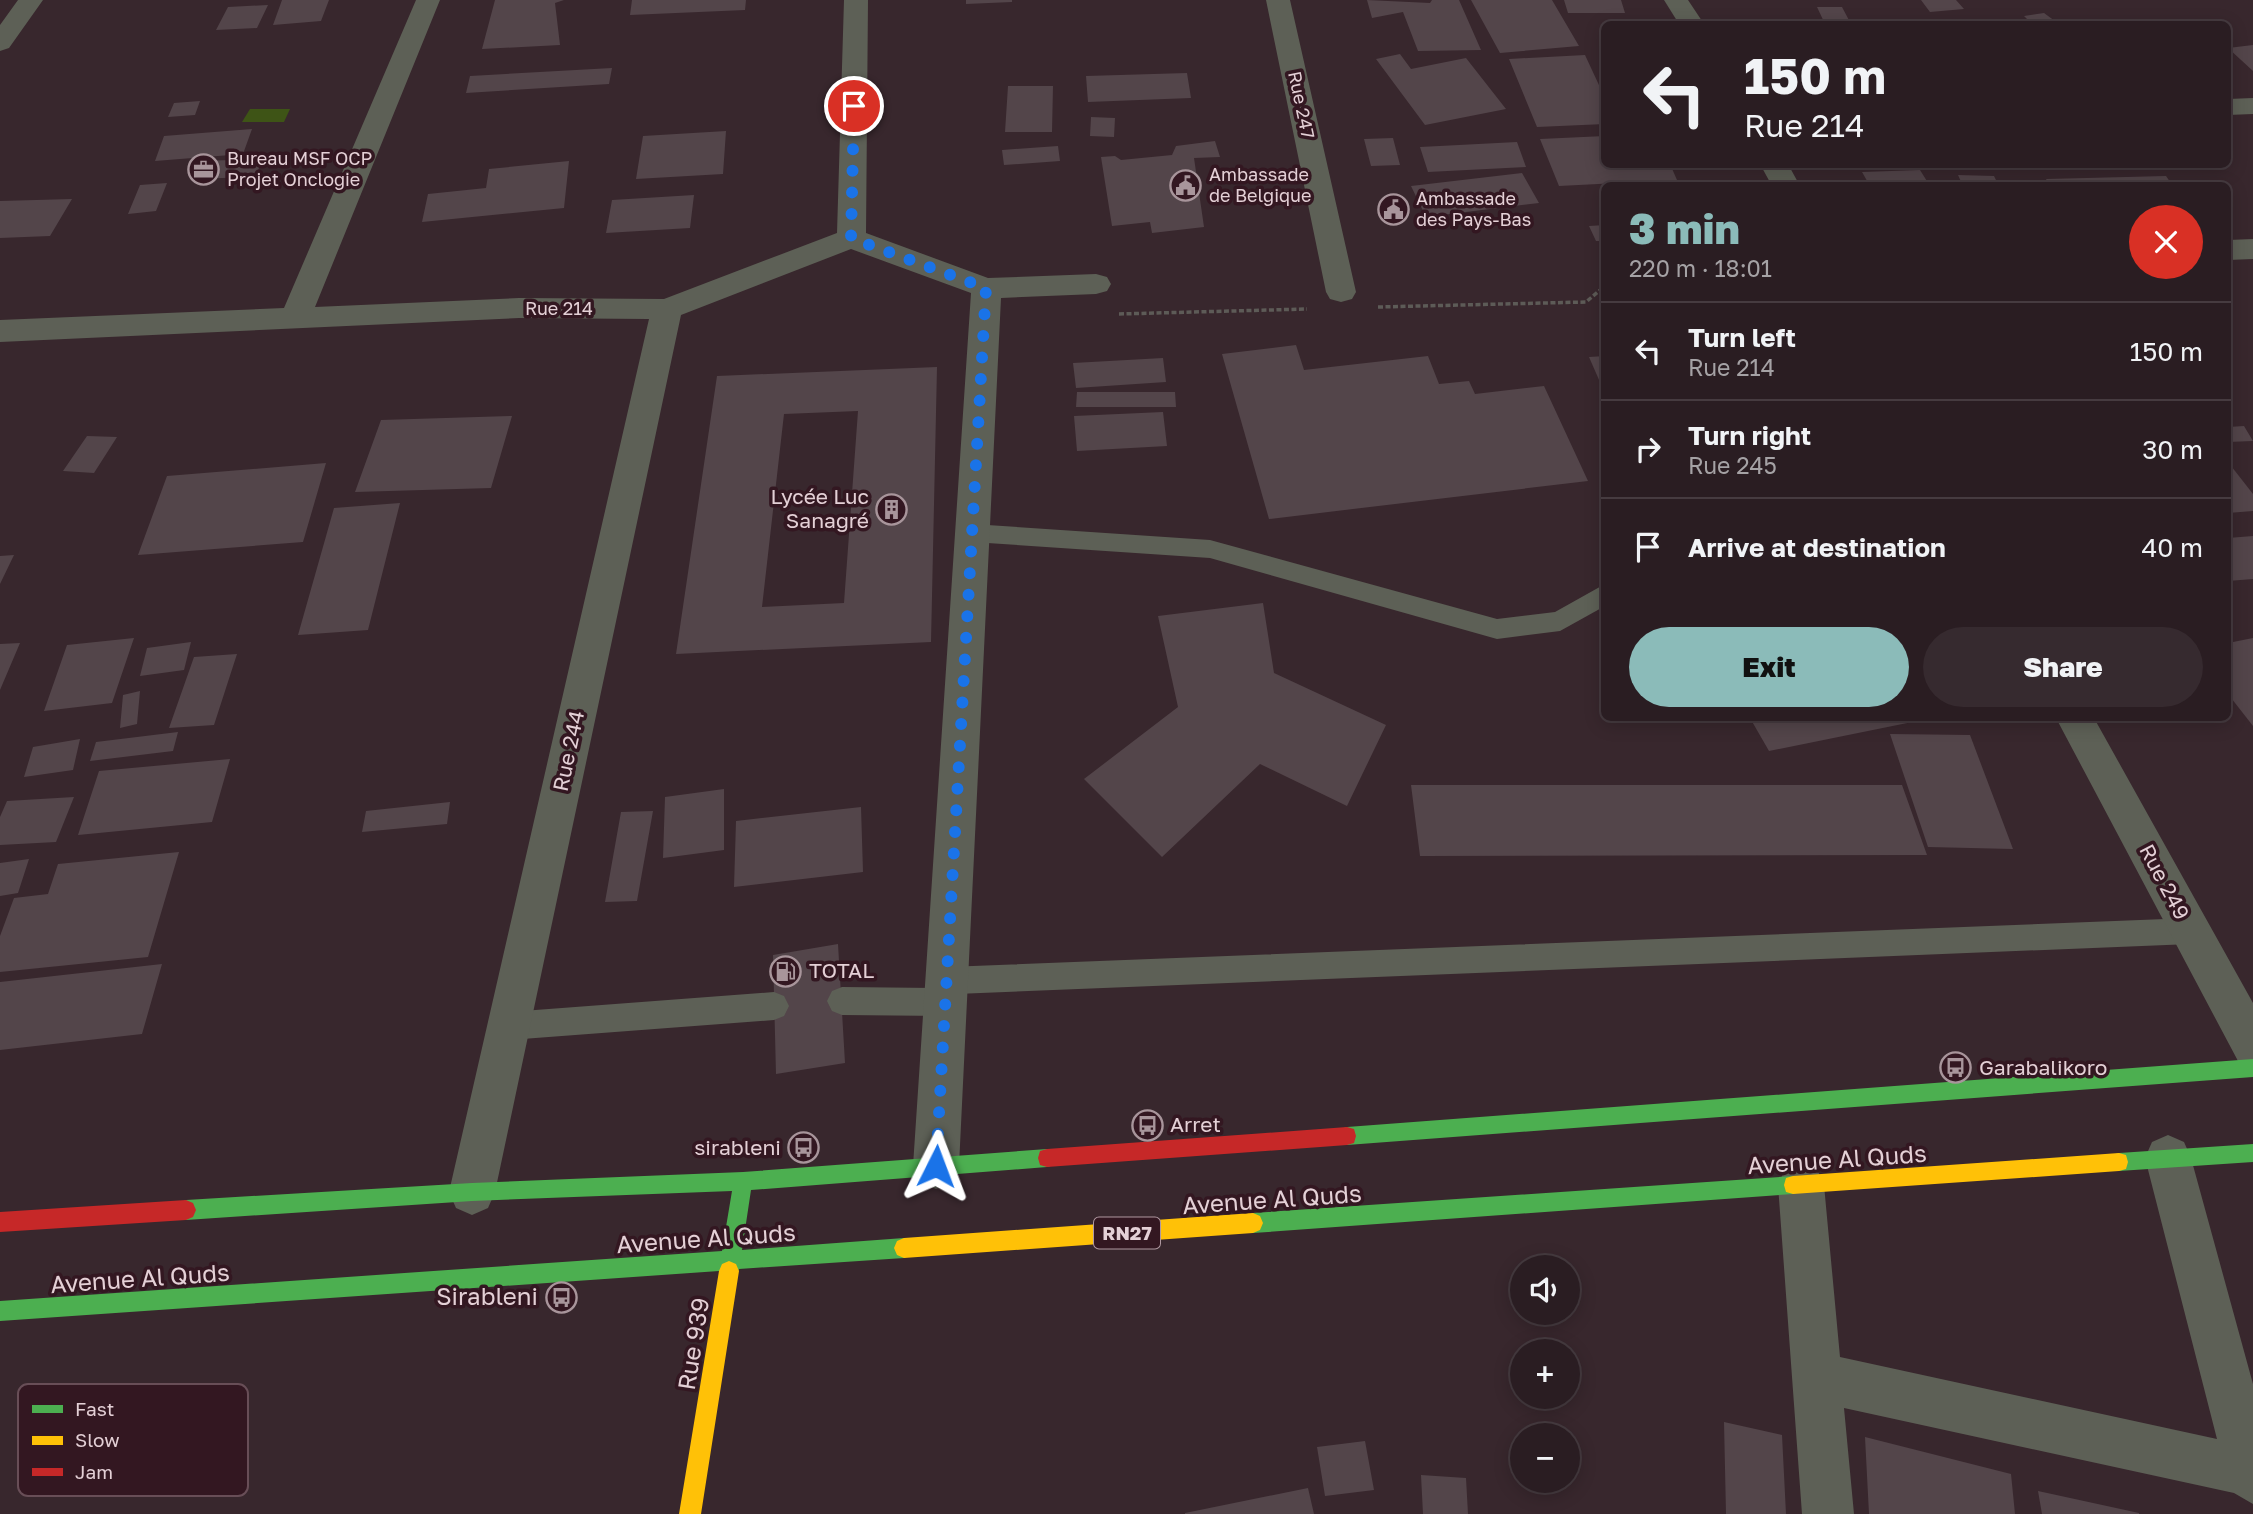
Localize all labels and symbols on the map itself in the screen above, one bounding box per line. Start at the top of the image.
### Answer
street label: Rue 247 [1284,69,1320,141]
pin [824,76,884,136]
place label: Bureau MSF OCP Projet Onclogie [227,147,372,190]
office icon: Bureau MSF OCP Projet Onclogie [187,152,221,186]
place label: Ambassade de Belgique [1209,163,1311,206]
public building icon: Ambassade de Belgique [1169,168,1203,202]
place label: Ambassade des Pays-Bas [1416,187,1531,230]
public building icon: Ambassade des Pays-Bas [1376,192,1410,226]
street label: Rue 214 [525,297,593,319]
place label: Lycée Luc Sanagré [771,483,869,533]
building icon: Lycée Luc Sanagré [875,492,909,526]
street label: Rue 244 [547,708,589,793]
street label: Rue 249 [2134,839,2196,924]
fuel station icon: TOTAL [769,954,803,988]
place label: TOTAL [809,957,874,983]
bus stop icon: Garabalikoro [1939,1051,1973,1085]
place label: Garabalikoro [1979,1054,2107,1080]
bus stop icon: Arret [1130,1108,1164,1142]
place label: Arret [1170,1111,1221,1137]
position arrow [899,1129,973,1203]
bus stop icon: sirableni [787,1131,821,1165]
place label: sirableni [694,1134,781,1160]
street label: Avenue Al Quds [1746,1138,1928,1179]
street label: Avenue Al Quds [1181,1178,1363,1219]
street label: Avenue Al Quds [615,1217,797,1258]
road number: RN27 [1094,1218,1160,1248]
street label: Avenue Al Quds [49,1257,231,1298]
bus stop icon: Sirableni [544,1280,578,1314]
place label: Sirableni [436,1281,538,1310]
street label: Rue 939 [671,1295,714,1392]
legend [18,1384,248,1496]
text: Fast [75,1397,114,1420]
text: Slow [75,1428,120,1451]
text: Jam [75,1460,113,1483]

